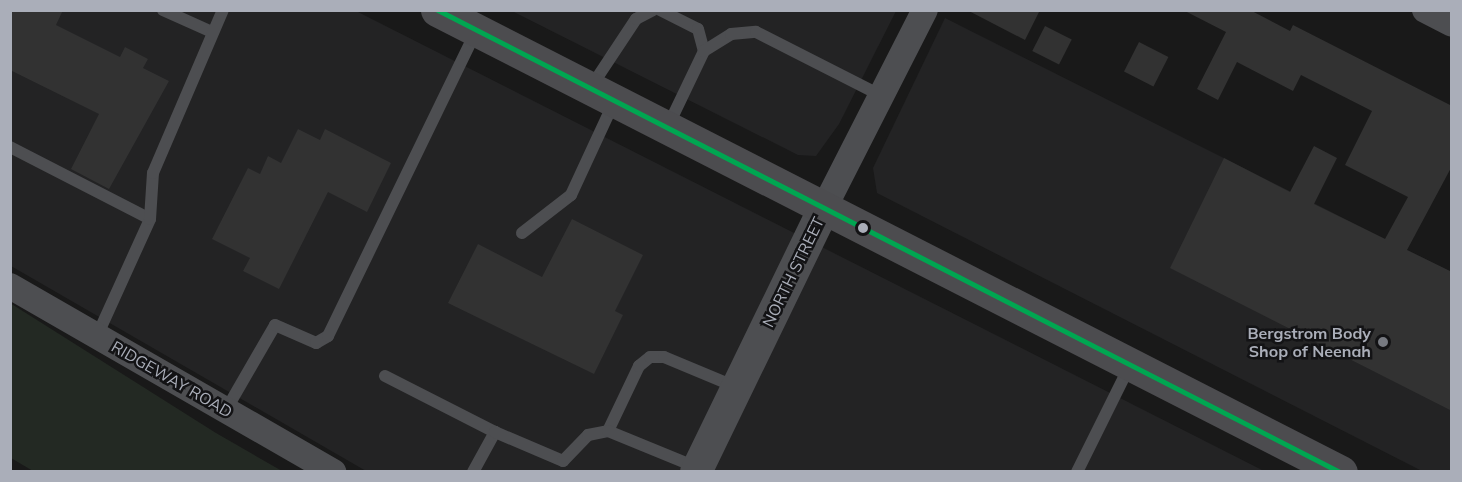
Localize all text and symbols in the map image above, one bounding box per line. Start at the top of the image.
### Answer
street label: NORTH STREET [758,214,828,330]
unlabelled marker [857,222,869,234]
place label: Bergstrom Body Shop of Neenah [1248,323,1371,361]
marker: Bergstrom Body Shop of Neenah [1376,335,1390,349]
street label: RIDGEWAY ROAD [108,337,236,421]

